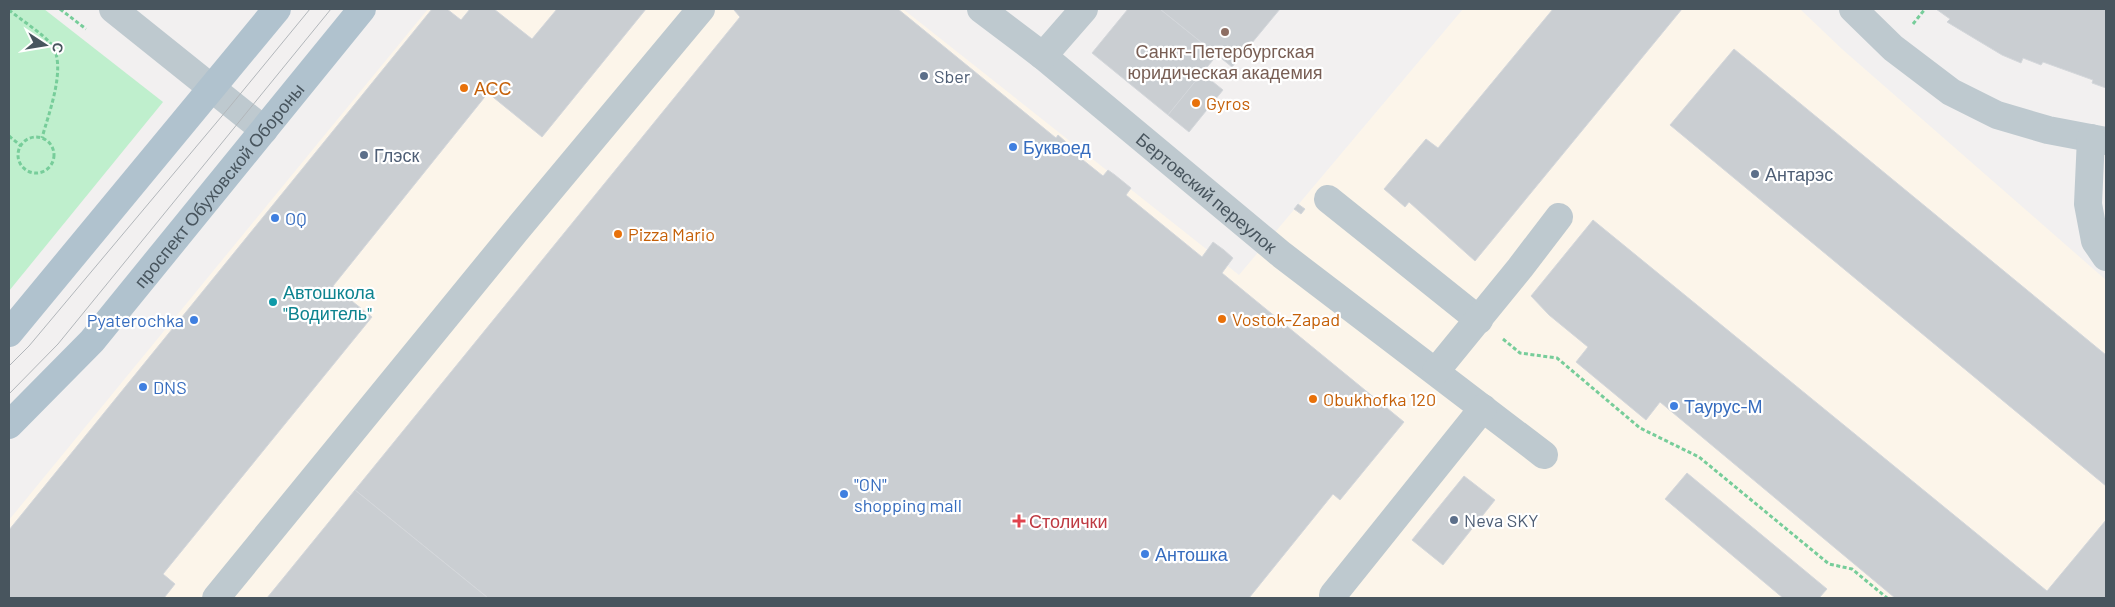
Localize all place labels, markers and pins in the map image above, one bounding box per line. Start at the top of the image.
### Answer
marker: Санкт-Петербургская юридическая академия [1219,26,1231,38]
place label: Санкт-Петербургская юридическая академия [1127,40,1323,83]
place label: Sber [934,65,971,87]
marker: Sber [918,70,930,82]
place label: АСС [474,77,512,99]
marker: АСС [458,82,470,94]
place label: Gyros [1206,92,1250,114]
marker: Gyros [1190,97,1202,109]
place label: Буквоед [1023,136,1091,158]
marker: Буквоед [1007,141,1019,153]
place label: Глэск [374,144,419,166]
marker: Глэск [358,149,370,161]
place label: Антарэс [1765,163,1833,185]
marker: Антарэс [1749,168,1761,180]
place label: OQ [285,207,307,229]
marker: OQ [269,212,281,224]
place label: Pizza Mario [628,223,715,245]
marker: Pizza Mario [612,228,624,240]
place label: Автошкола "Водитель" [283,281,376,324]
marker: Автошкола "Водитель" [267,296,279,308]
place label: Vostok-Zapad [1232,308,1340,330]
place label: Pyaterochka [87,309,184,331]
marker: Vostok-Zapad [1216,313,1228,325]
marker: Pyaterochka [188,314,200,326]
place label: DNS [153,376,187,398]
marker: DNS [137,381,149,393]
place label: Obukhofka 120 [1323,388,1436,410]
marker: Obukhofka 120 [1307,393,1319,405]
place label: Таурус-М [1684,395,1763,417]
marker: Таурус-М [1668,400,1680,412]
place label: "ON" shopping mall [854,473,962,516]
marker: "ON" shopping mall [838,488,850,500]
place label: Neva SKY [1464,509,1538,531]
place label: Столички [1029,510,1108,532]
marker: Neva SKY [1448,514,1460,526]
marker: Столички [1013,515,1025,527]
place label: Антошка [1155,543,1229,565]
marker: Антошка [1139,548,1151,560]

